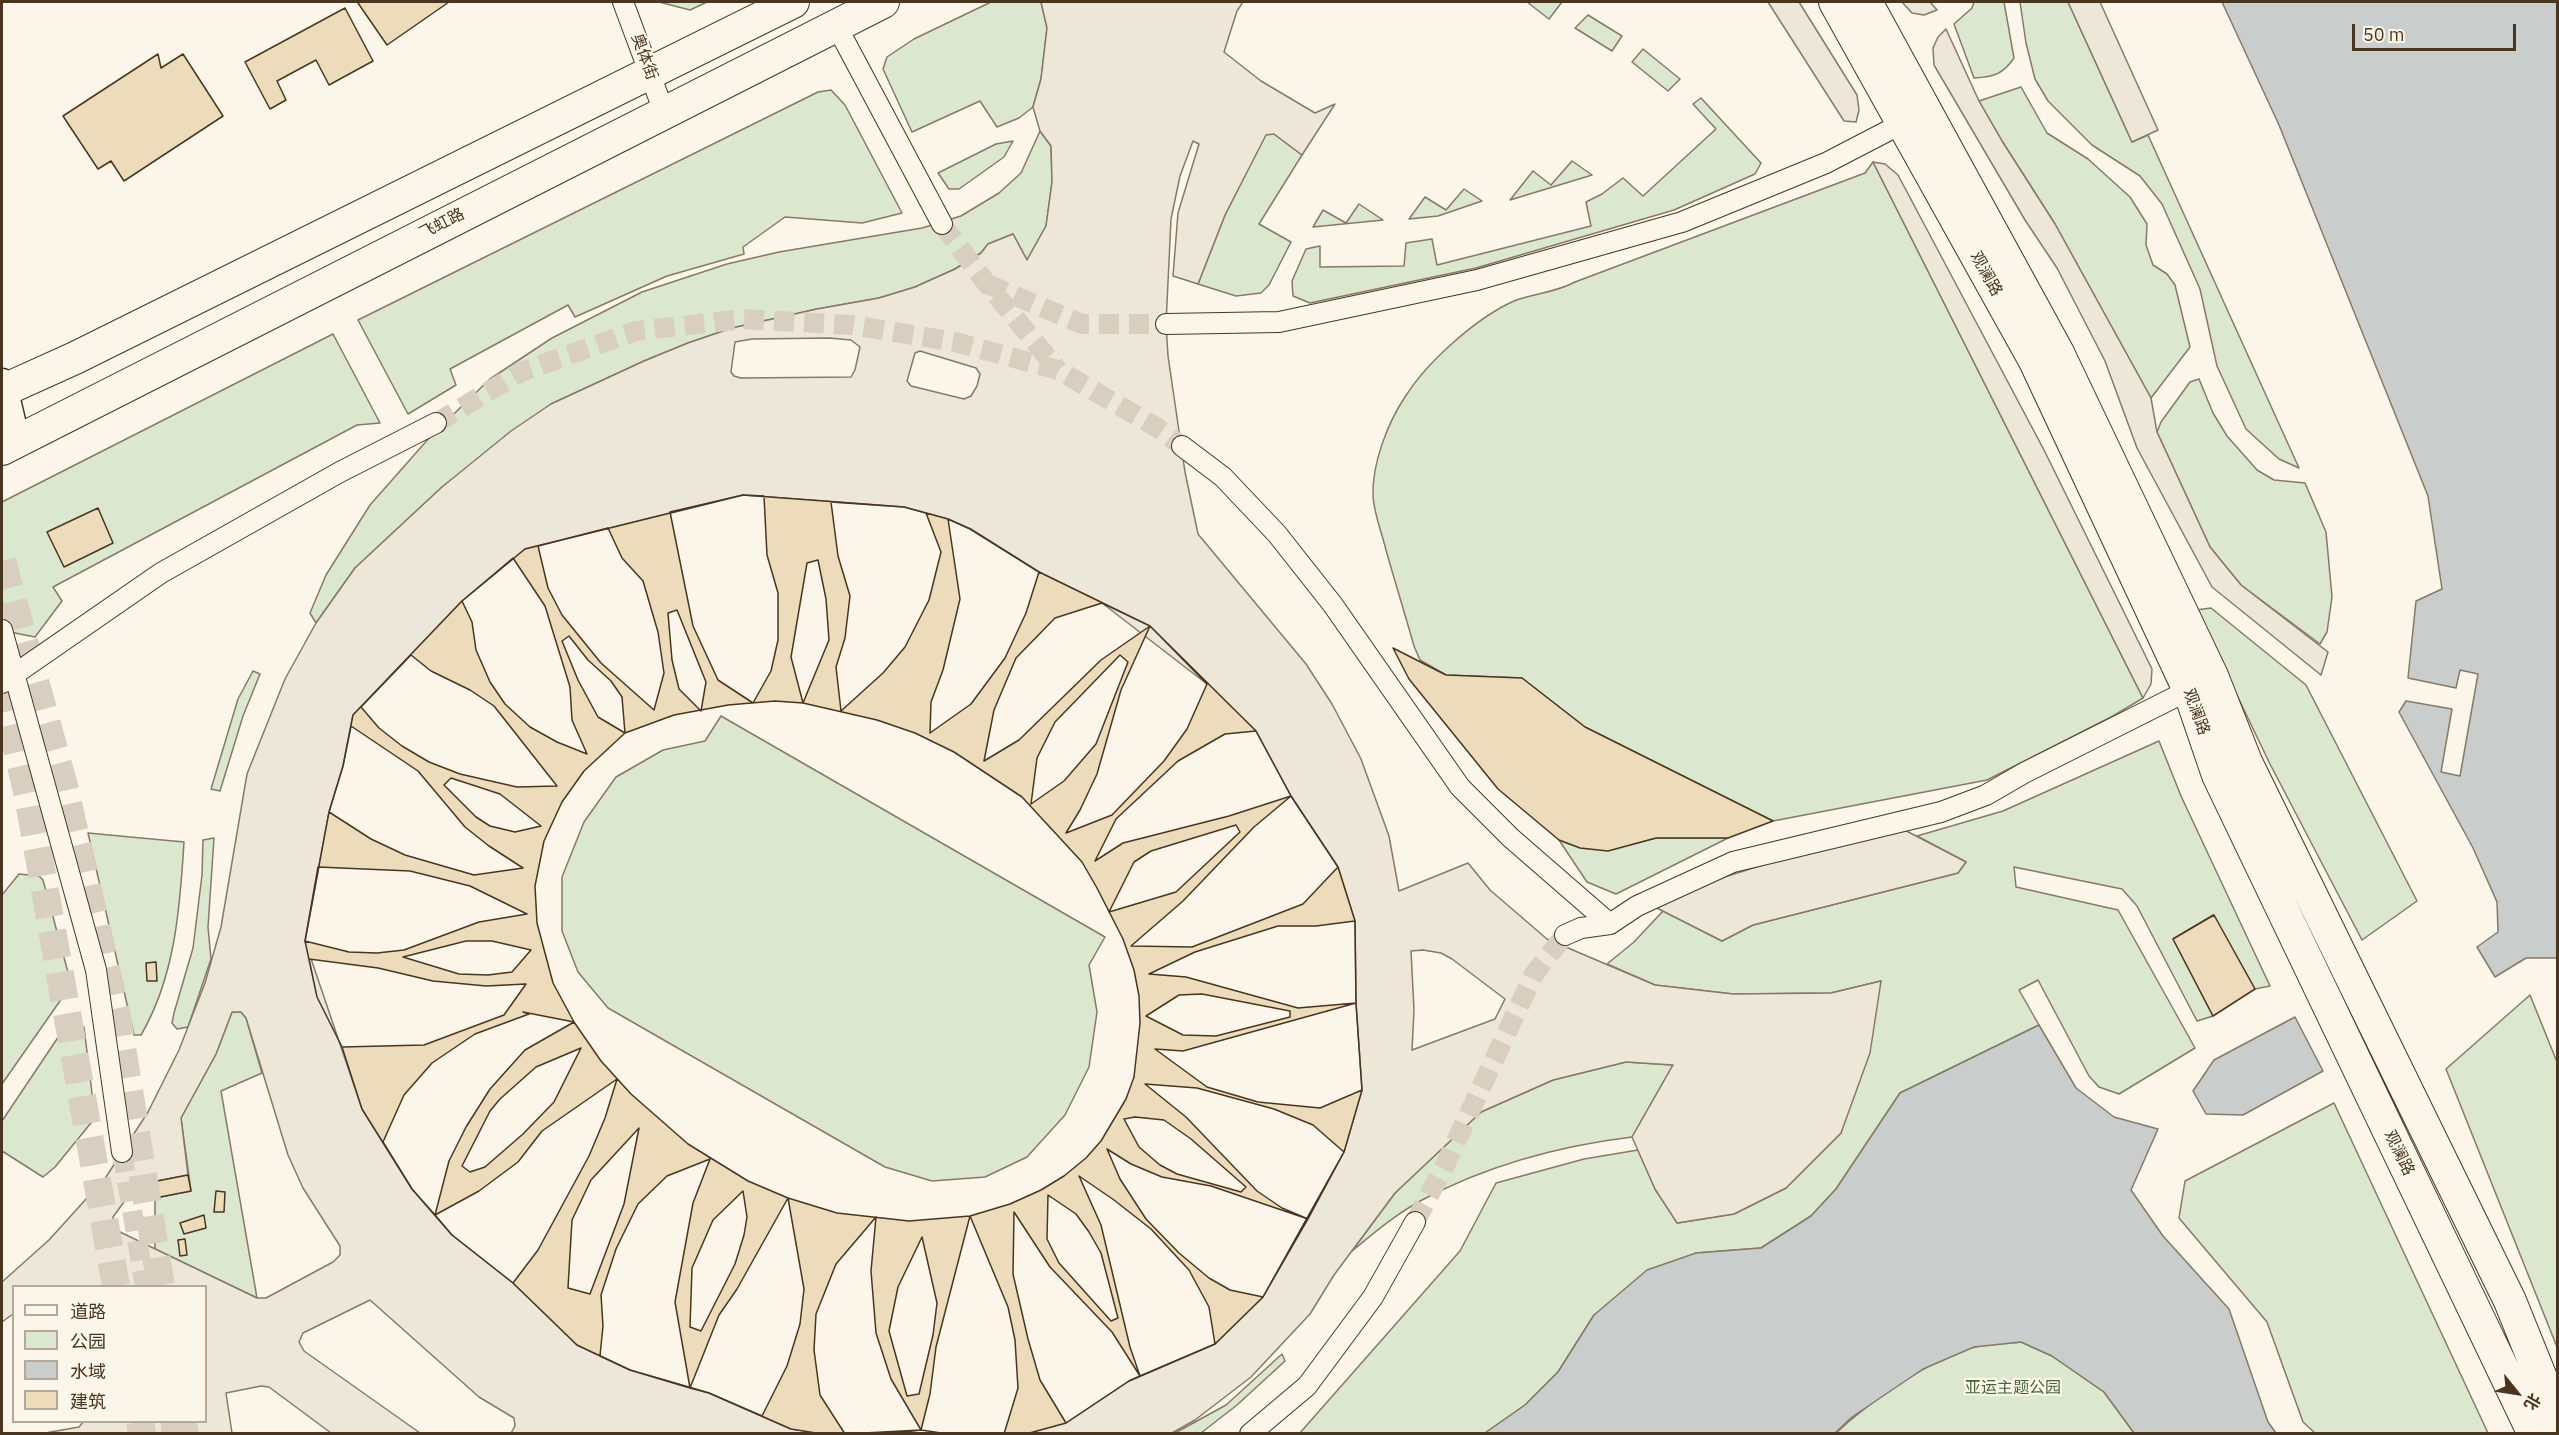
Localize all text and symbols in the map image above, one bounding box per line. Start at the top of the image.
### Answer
scale bar [2355,12,2518,50]
text: 50 m [2363,23,2405,46]
street label: 奥体街 [627,31,661,83]
street label: 飞虹路 [416,205,468,243]
street label: 观澜路 [1966,248,2006,300]
street label: 观澜路 [2179,686,2213,738]
street label: 观澜路 [2380,1127,2418,1179]
legend [12,1285,207,1423]
text: 道路 [70,1300,106,1323]
text: 公园 [70,1330,106,1353]
text: 水域 [70,1360,106,1383]
north arrow [2487,1363,2547,1423]
park label: 亚运主题公园 [1965,1378,2061,1398]
text: 建筑 [70,1390,106,1413]
text: 北 [2520,1390,2545,1414]

